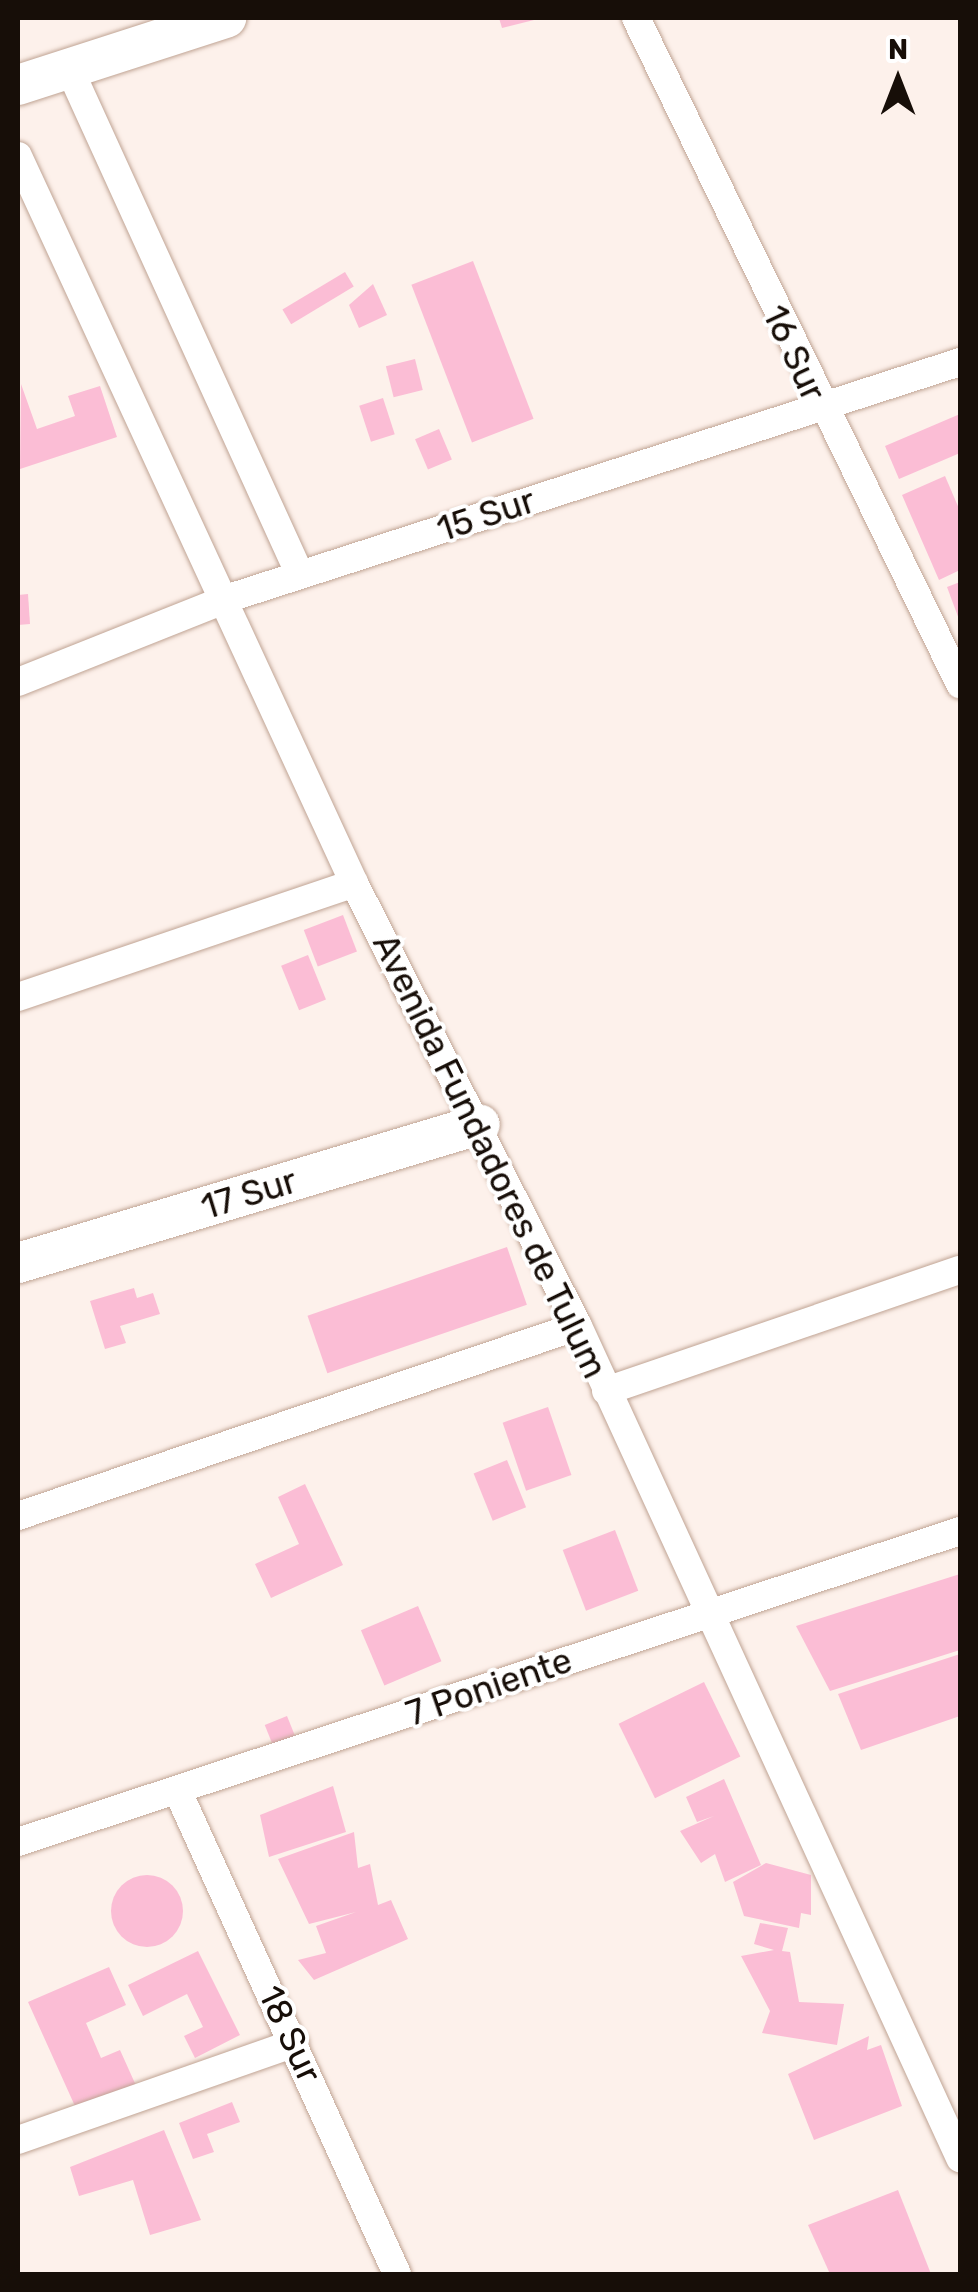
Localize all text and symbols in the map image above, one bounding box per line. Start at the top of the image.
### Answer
north arrow [848,30,948,130]
text: N [888,33,908,66]
street label: 16 Sur [754,298,834,408]
street label: 15 Sur [432,480,540,550]
street label: Avenida Fundadores de Tulum [364,927,616,1385]
street label: 17 Sur [196,1160,302,1228]
street label: 7 Poniente [401,1639,577,1735]
street label: 18 Sur [249,1979,331,2089]

